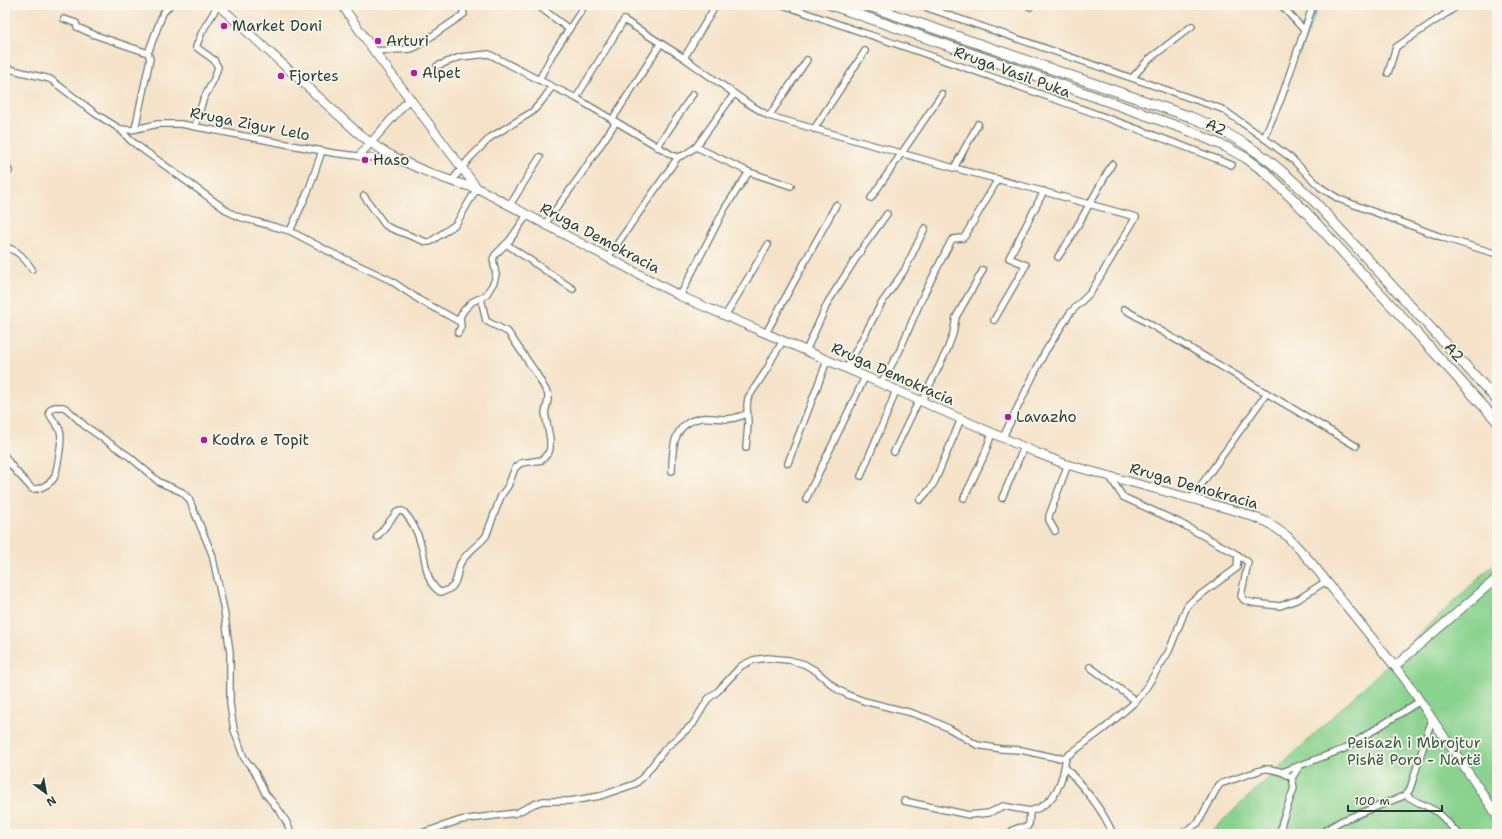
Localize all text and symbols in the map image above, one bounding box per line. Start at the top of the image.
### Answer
place label: Market Doni [232,16,322,36]
marker: Market Doni [219,21,229,31]
place label: Arturi [386,31,429,51]
marker: Arturi [373,36,383,46]
street label: Rruga Vasil Puka [951,42,1074,103]
place label: Alpet [422,63,461,83]
place label: Fjortes [289,66,339,86]
marker: Alpet [409,68,419,78]
marker: Fjortes [276,71,286,81]
street label: Rruga Zigur Lelo [188,103,312,145]
street label: A2 [1202,114,1230,140]
place label: Haso [373,150,409,170]
marker: Haso [360,155,370,165]
street label: Rruga Demokracia [537,198,664,278]
street label: Rruga Demokracia [828,338,958,410]
street label: A2 [1440,338,1468,366]
place label: Lavazho [1016,407,1077,427]
marker: Lavazho [1003,412,1013,422]
place label: Kodra e Topit [212,430,309,450]
marker: Kodra e Topit [199,435,209,445]
street label: Rruga Demokracia [1127,458,1261,514]
park label: Peisazh i Mbrojtur Pishë Poro - Nartë [1347,733,1481,770]
north arrow [26,773,66,813]
scale bar [1348,787,1442,813]
text: N [43,792,59,810]
text: 100 m [1354,793,1390,809]

